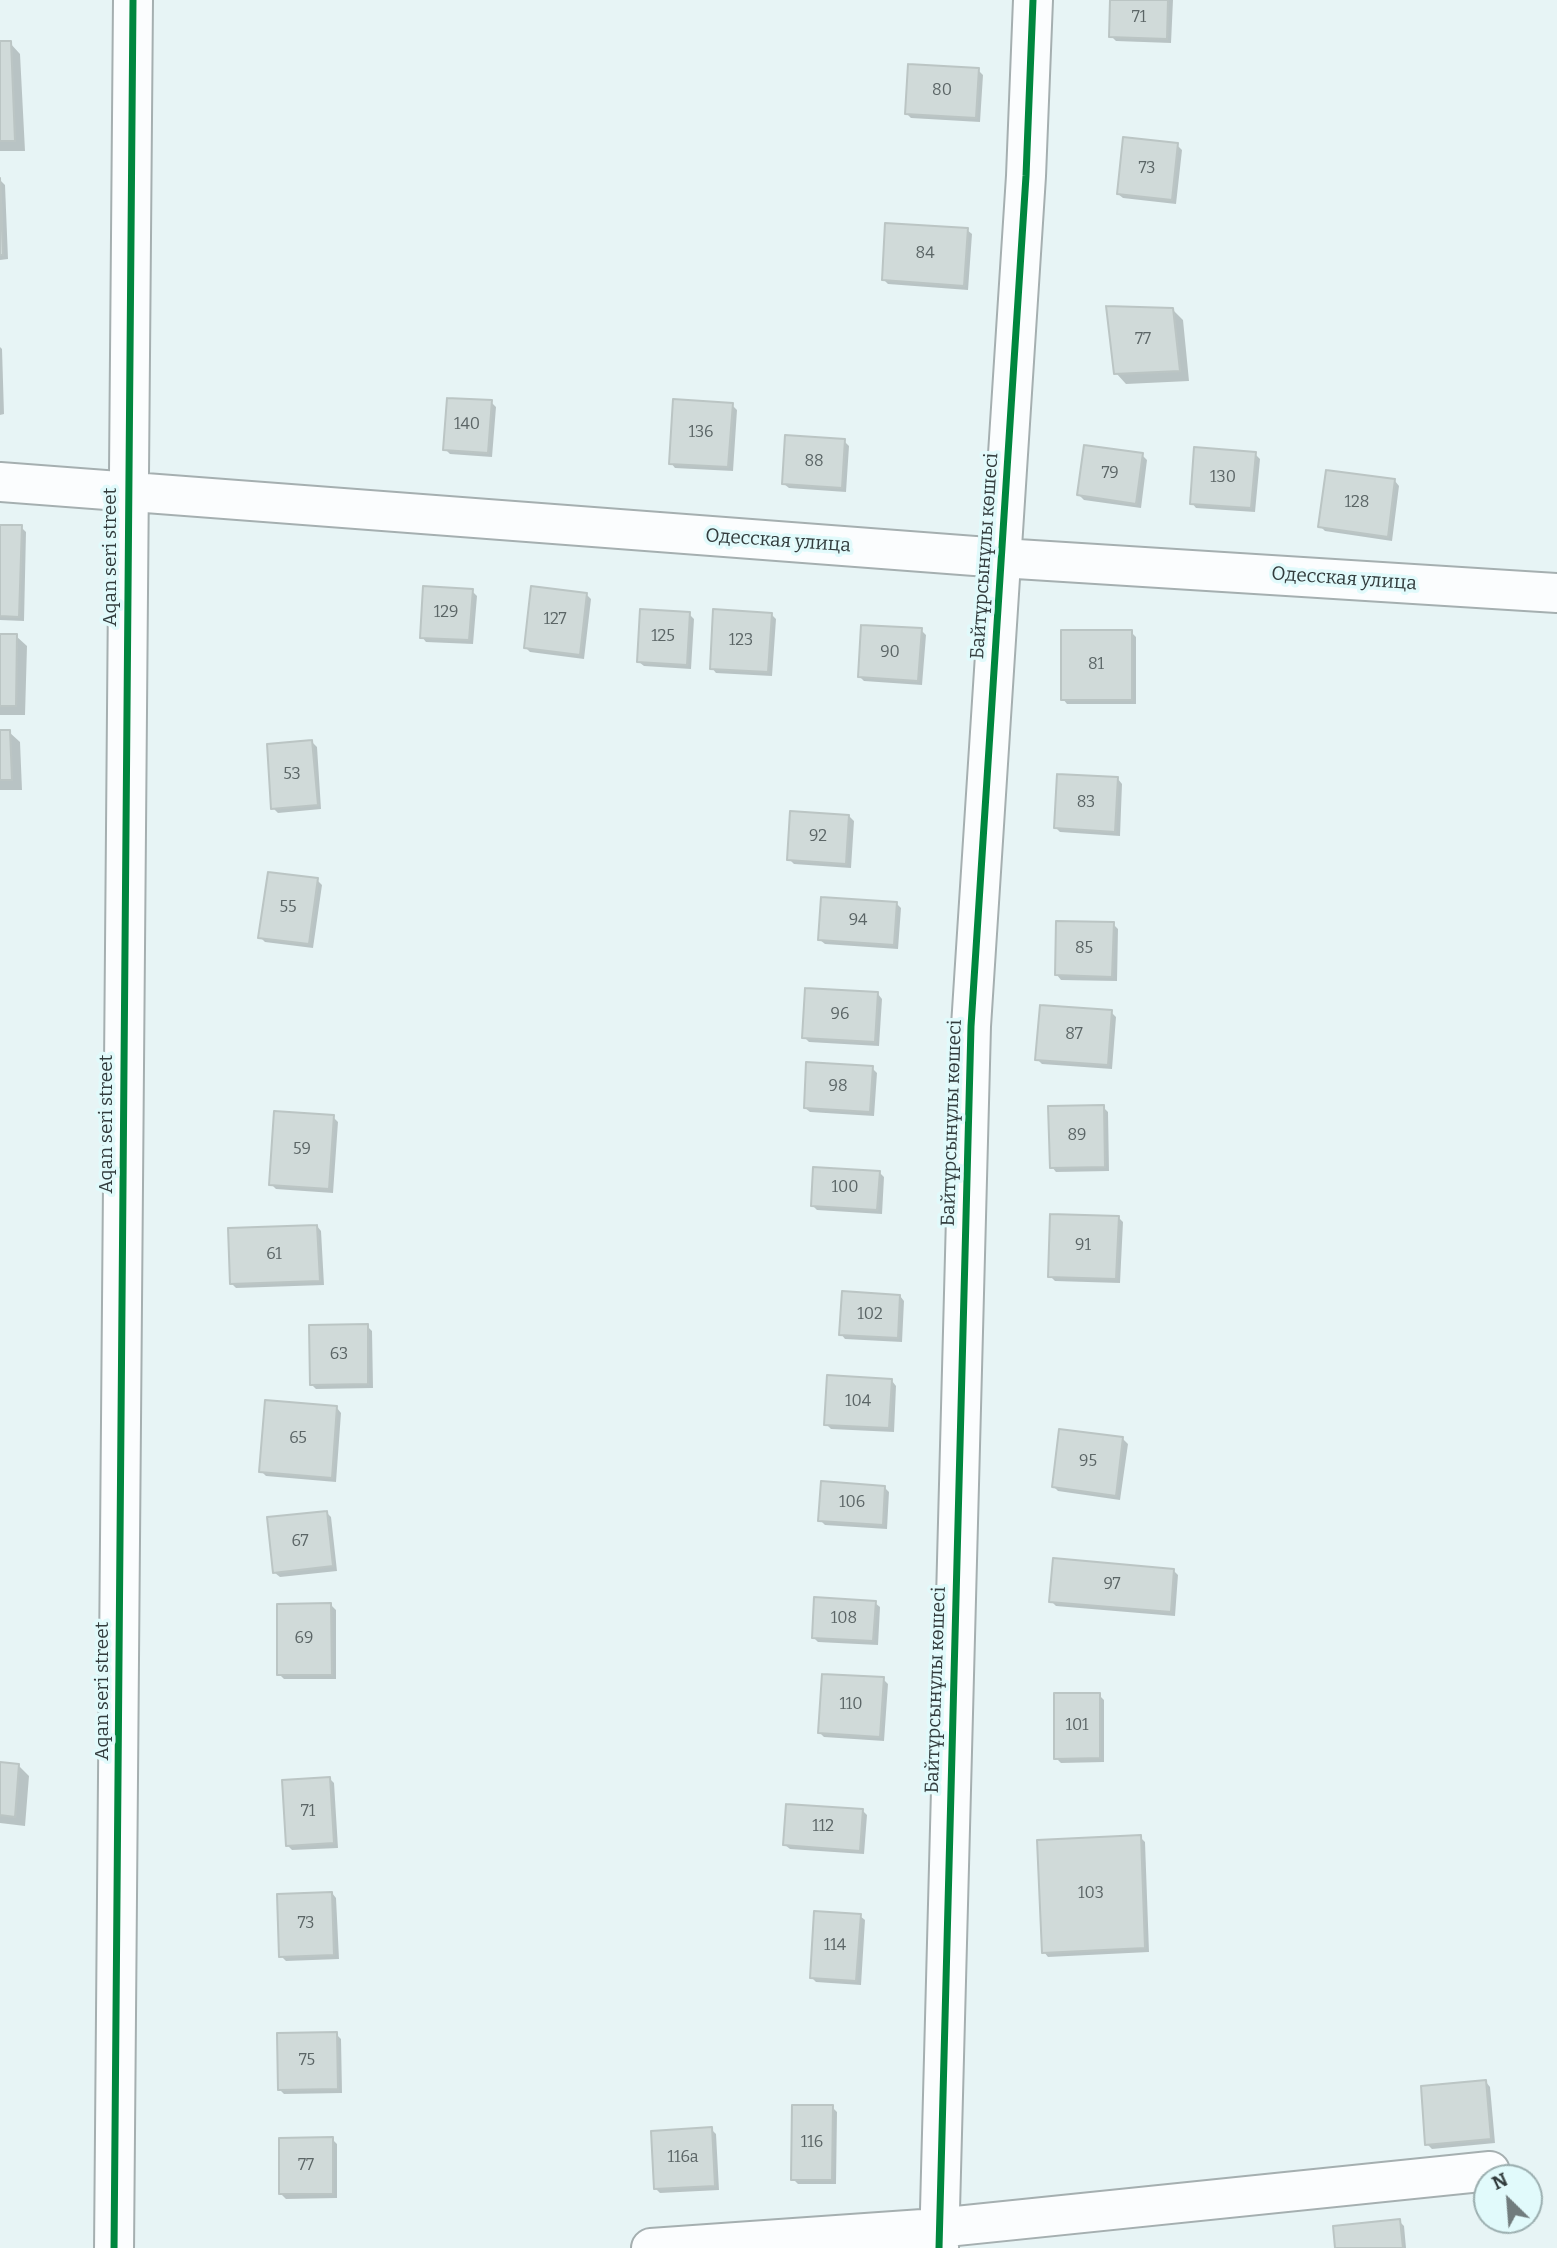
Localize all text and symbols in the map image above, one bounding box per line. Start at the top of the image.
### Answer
house number: 71 [1132,8,1146,28]
house number: 80 [932,81,952,101]
house number: 73 [1139,159,1155,179]
house number: 84 [916,244,934,264]
house number: 77 [1135,330,1151,350]
house number: 140 [454,415,480,435]
house number: 136 [688,423,714,443]
house number: 88 [804,452,824,472]
street label: Байтұрсынұлы көшесі [966,452,1004,660]
house number: 79 [1101,464,1119,484]
house number: 130 [1210,468,1236,488]
street label: Aqan seri street [100,488,122,626]
house number: 128 [1345,493,1369,513]
street label: Одесская улица [705,525,851,557]
street label: Одесская улица [1271,563,1417,595]
house number: 129 [434,603,458,623]
house number: 127 [543,610,567,630]
house number: 125 [651,627,675,647]
house number: 123 [729,631,753,651]
house number: 90 [880,643,900,663]
house number: 81 [1088,655,1104,675]
house number: 53 [283,765,301,785]
house number: 83 [1077,793,1095,813]
house number: 92 [809,827,827,847]
house number: 55 [279,898,297,918]
house number: 94 [849,911,867,931]
house number: 85 [1075,939,1093,959]
house number: 96 [831,1005,849,1025]
street label: Байтұрсынұлы көшесі [937,1019,967,1227]
house number: 87 [1065,1025,1083,1045]
street label: Aqan seri street [96,1055,118,1193]
house number: 98 [829,1077,847,1097]
house number: 89 [1068,1126,1086,1146]
house number: 59 [293,1140,311,1160]
house number: 100 [831,1178,859,1198]
house number: 91 [1075,1236,1091,1256]
house number: 61 [266,1245,282,1265]
house number: 102 [857,1305,883,1325]
house number: 63 [330,1345,348,1365]
house number: 104 [845,1392,871,1412]
house number: 65 [289,1429,307,1449]
house number: 95 [1079,1452,1097,1472]
house number: 106 [839,1493,865,1513]
house number: 67 [291,1532,309,1552]
house number: 97 [1103,1575,1121,1595]
street label: Байтұрсынұлы көшесі [921,1586,951,1794]
house number: 108 [831,1609,857,1629]
street label: Aqan seri street [92,1622,114,1760]
house number: 69 [295,1629,313,1649]
house number: 110 [839,1695,863,1715]
house number: 101 [1065,1716,1089,1736]
house number: 71 [301,1802,315,1822]
house number: 112 [812,1817,834,1837]
house number: 103 [1078,1884,1104,1904]
house number: 73 [298,1914,314,1934]
house number: 114 [824,1936,846,1956]
house number: 75 [299,2051,315,2071]
house number: 116 [801,2133,823,2153]
house number: 116а [667,2148,699,2168]
house number: 77 [298,2156,314,2176]
north arrow [1473,2164,1543,2234]
text: N [1488,2168,1511,2195]

